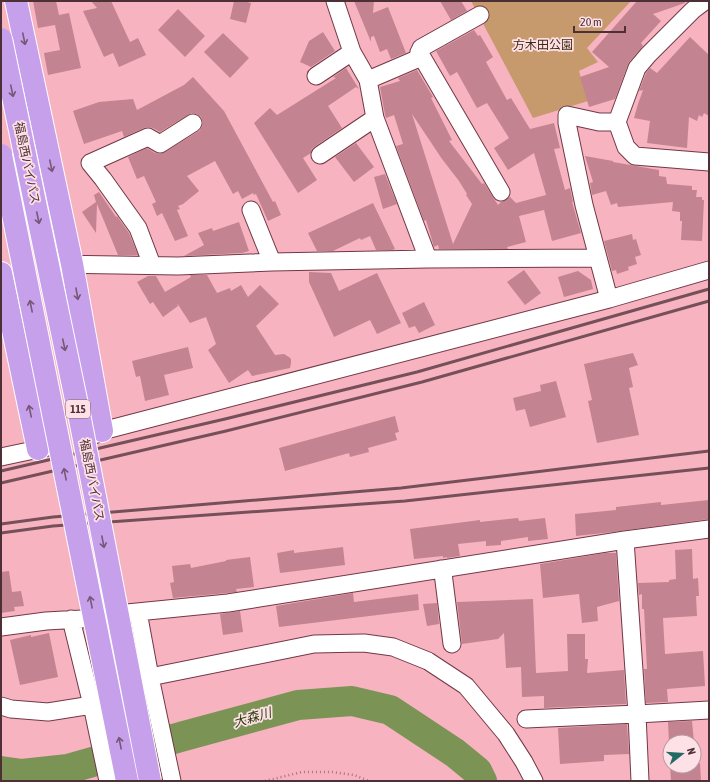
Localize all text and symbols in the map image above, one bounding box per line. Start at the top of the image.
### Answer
scale bar [574,8,625,34]
text: 20 m [580,15,602,29]
one-way arrow [21,32,29,45]
park label: 方木田公園 [513,38,573,52]
one-way arrow [8,84,16,97]
street label: 福島西バイパス [11,121,43,205]
one-way arrow [47,160,55,173]
one-way arrow [35,211,43,224]
one-way arrow [73,287,81,300]
one-way arrow [27,299,35,312]
one-way arrow [61,339,69,352]
road number: 115 [66,400,90,418]
one-way arrow [25,405,33,418]
street label: 福島西バイパス [77,438,107,522]
one-way arrow [61,468,69,481]
one-way arrow [100,535,108,548]
one-way arrow [87,595,95,608]
water label: 大森川 [231,704,275,730]
north arrow [662,734,702,774]
one-way arrow [115,737,123,750]
text: N [685,746,698,756]

